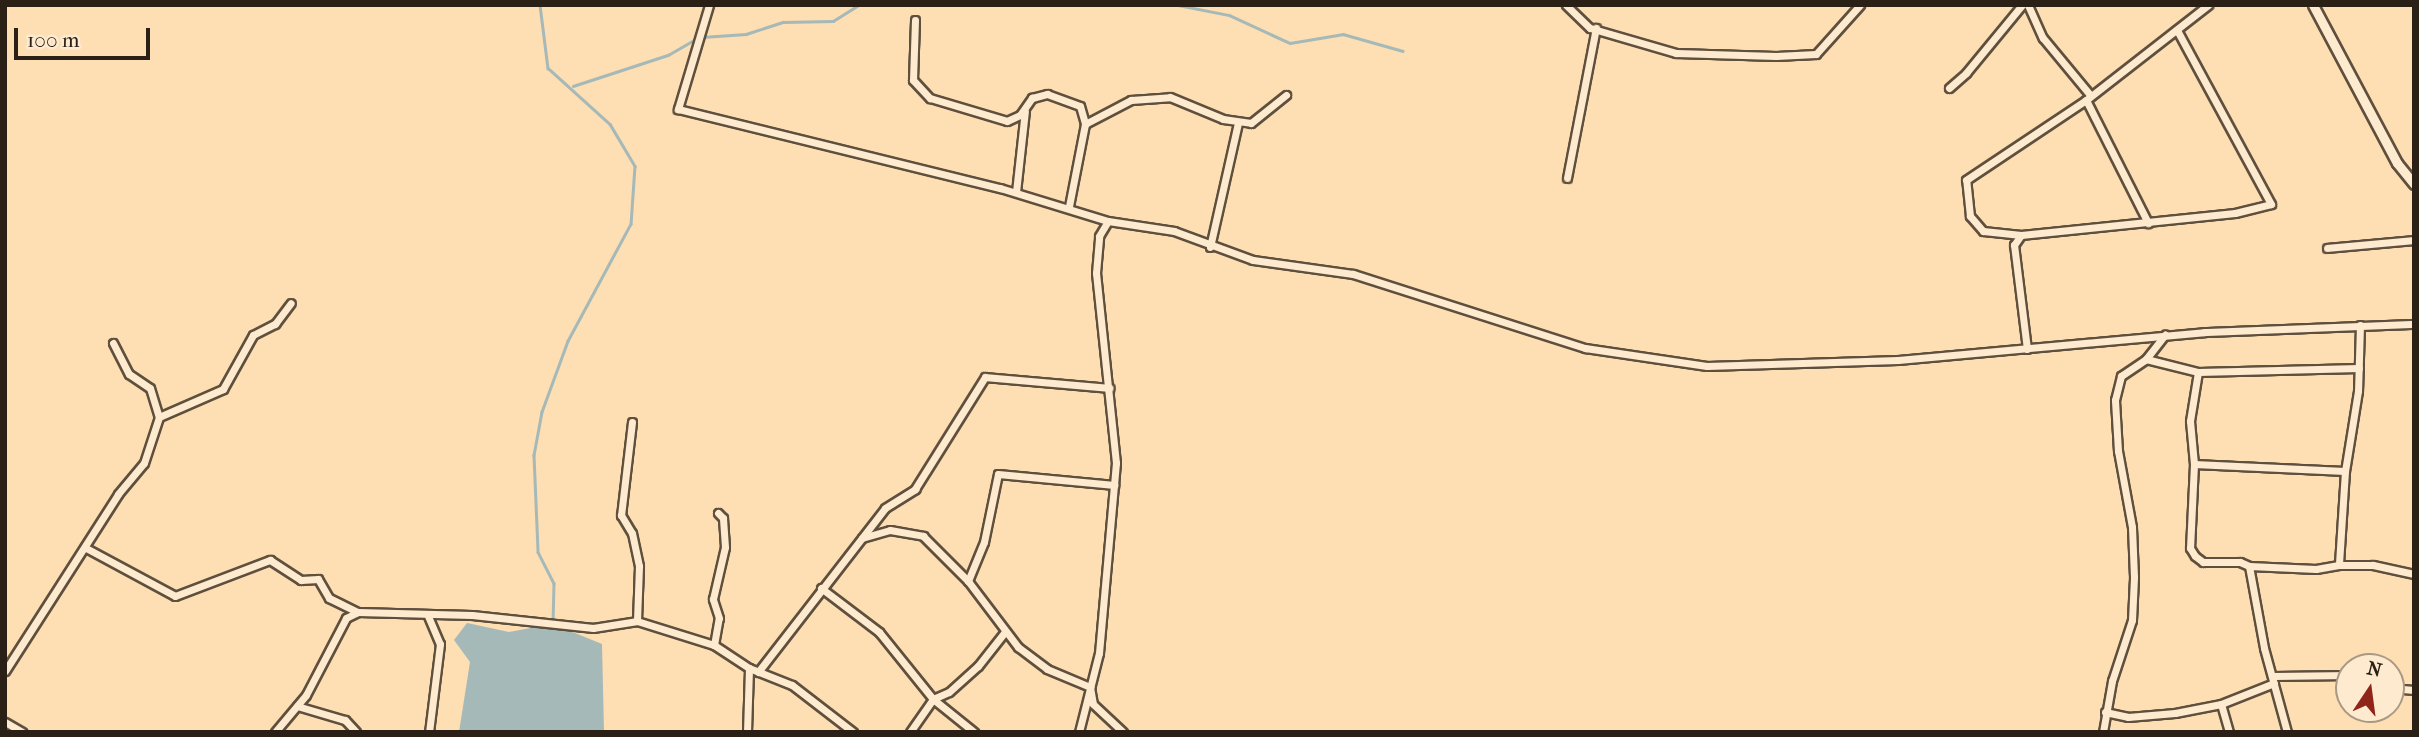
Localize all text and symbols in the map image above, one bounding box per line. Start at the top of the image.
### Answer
scale bar [18,14,154,58]
text: 100 m [27,28,80,52]
north arrow [2335,653,2405,723]
text: N [2365,657,2384,682]

